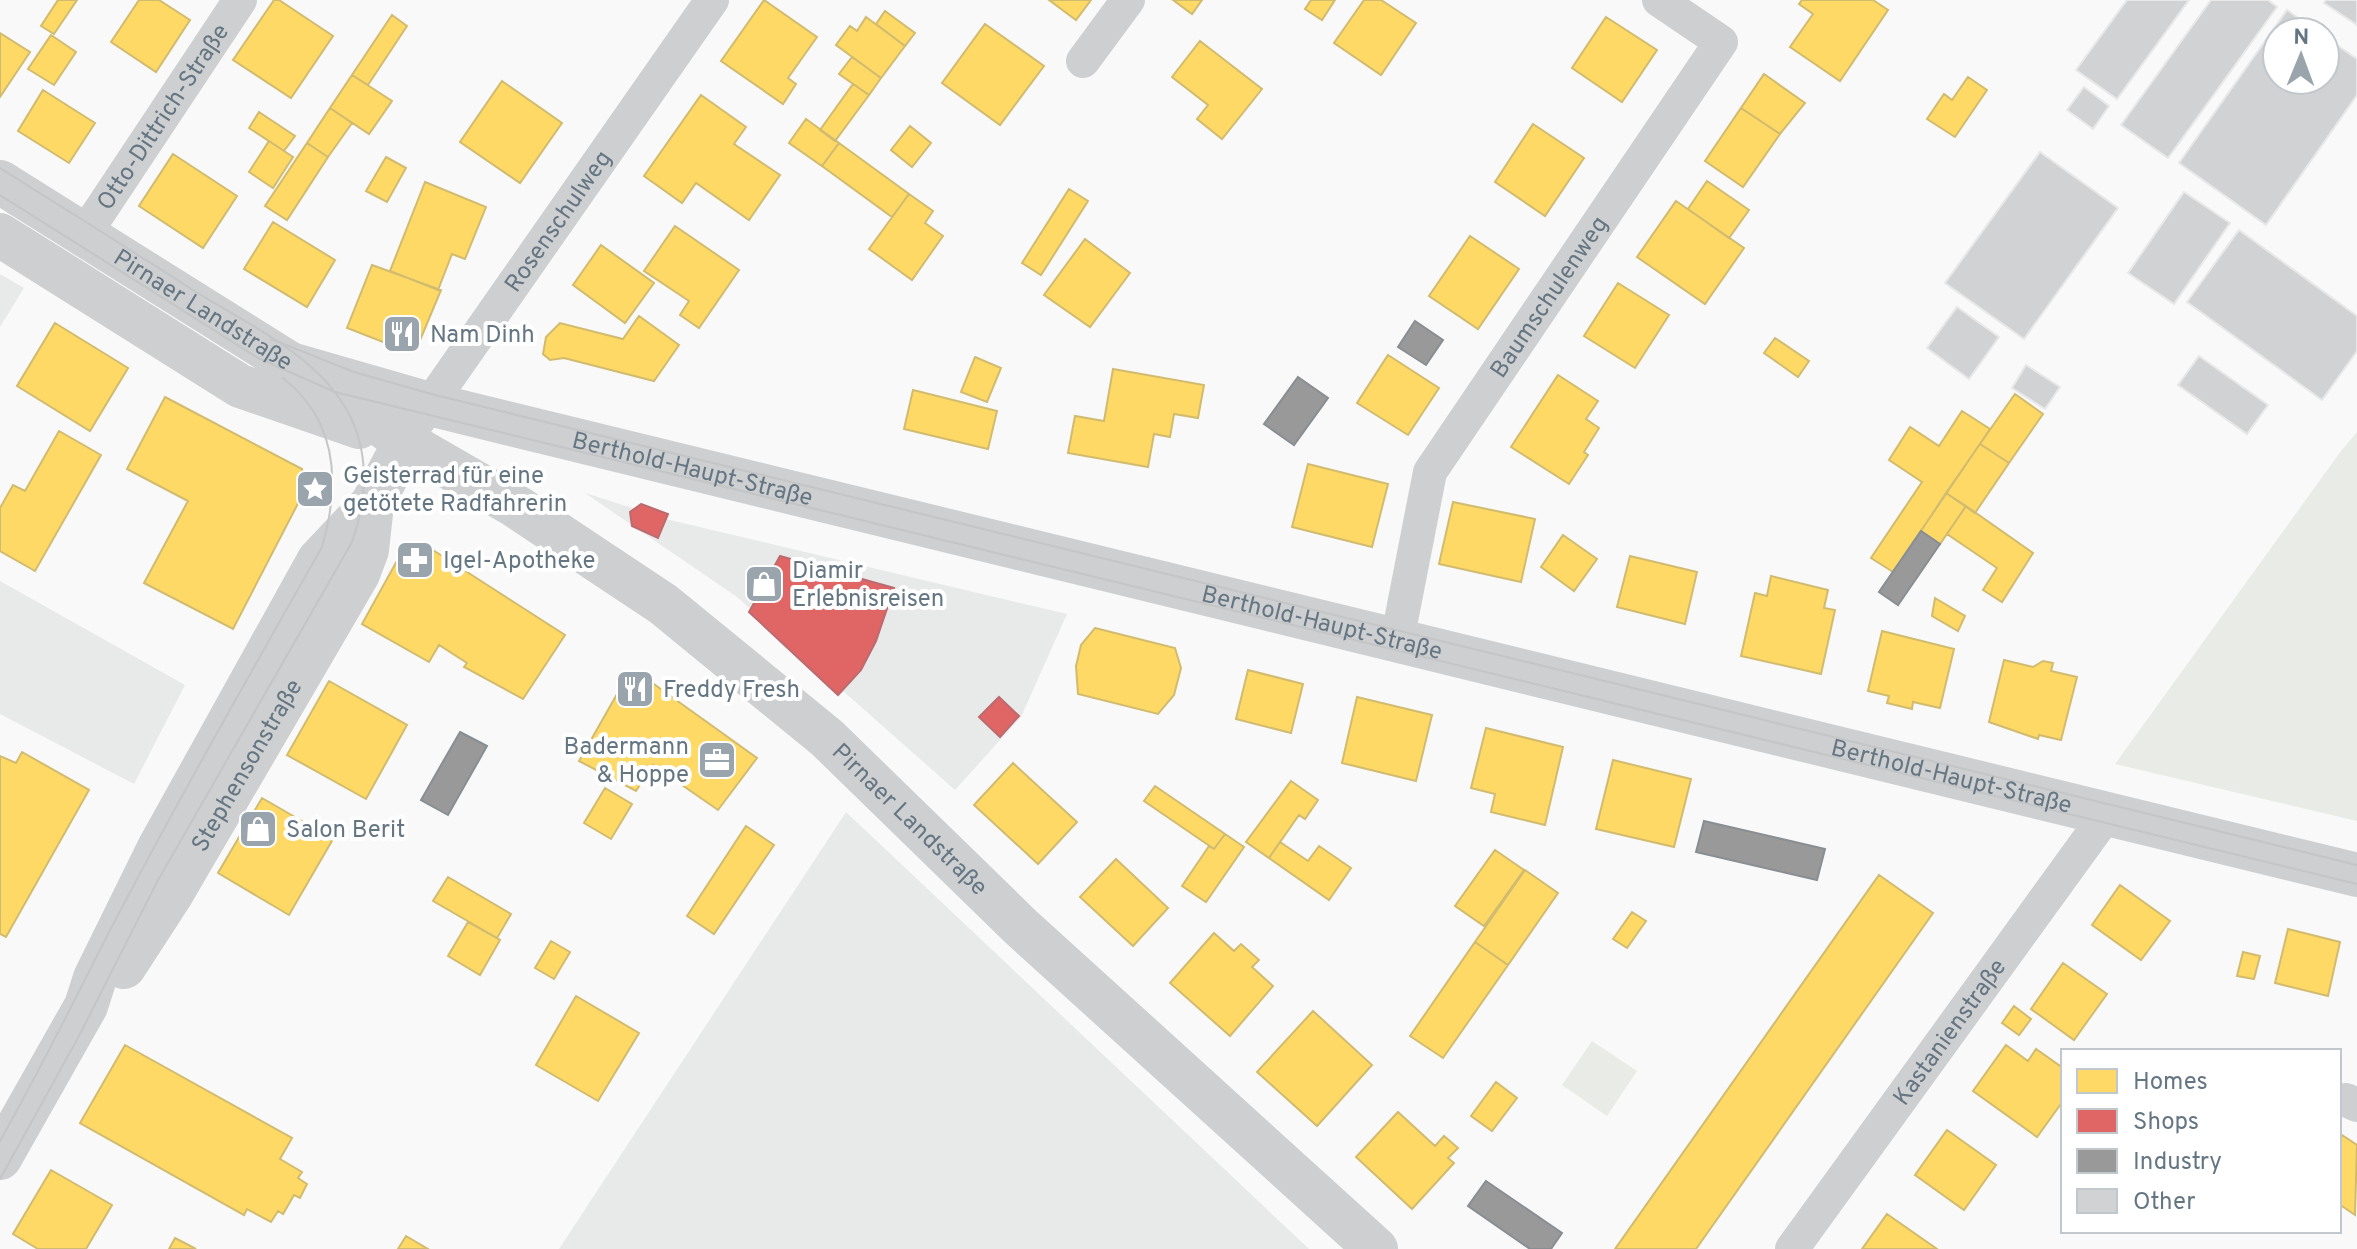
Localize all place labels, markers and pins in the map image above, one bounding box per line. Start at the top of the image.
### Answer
restaurant icon: Nam Dinh [381,313,423,355]
place label: Nam Dinh [430,321,535,351]
place label: Geisterrad für eine getötete Radfahrerin [343,462,567,520]
place icon: Geisterrad für eine getötete Radfahrerin [294,468,336,510]
pharmacy icon: Igel-Apotheke [394,539,436,581]
place label: Igel-Apotheke [443,547,595,577]
place label: Diamir Erlebnisreisen [792,557,944,615]
shop icon: Diamir Erlebnisreisen [743,563,785,605]
restaurant icon: Freddy Fresh [614,668,656,710]
place label: Freddy Fresh [663,676,800,706]
place label: Badermann & Hoppe [563,733,689,791]
office icon: Badermann & Hoppe [696,739,738,781]
shop icon: Salon Berit [237,808,279,850]
place label: Salon Berit [286,816,405,846]

